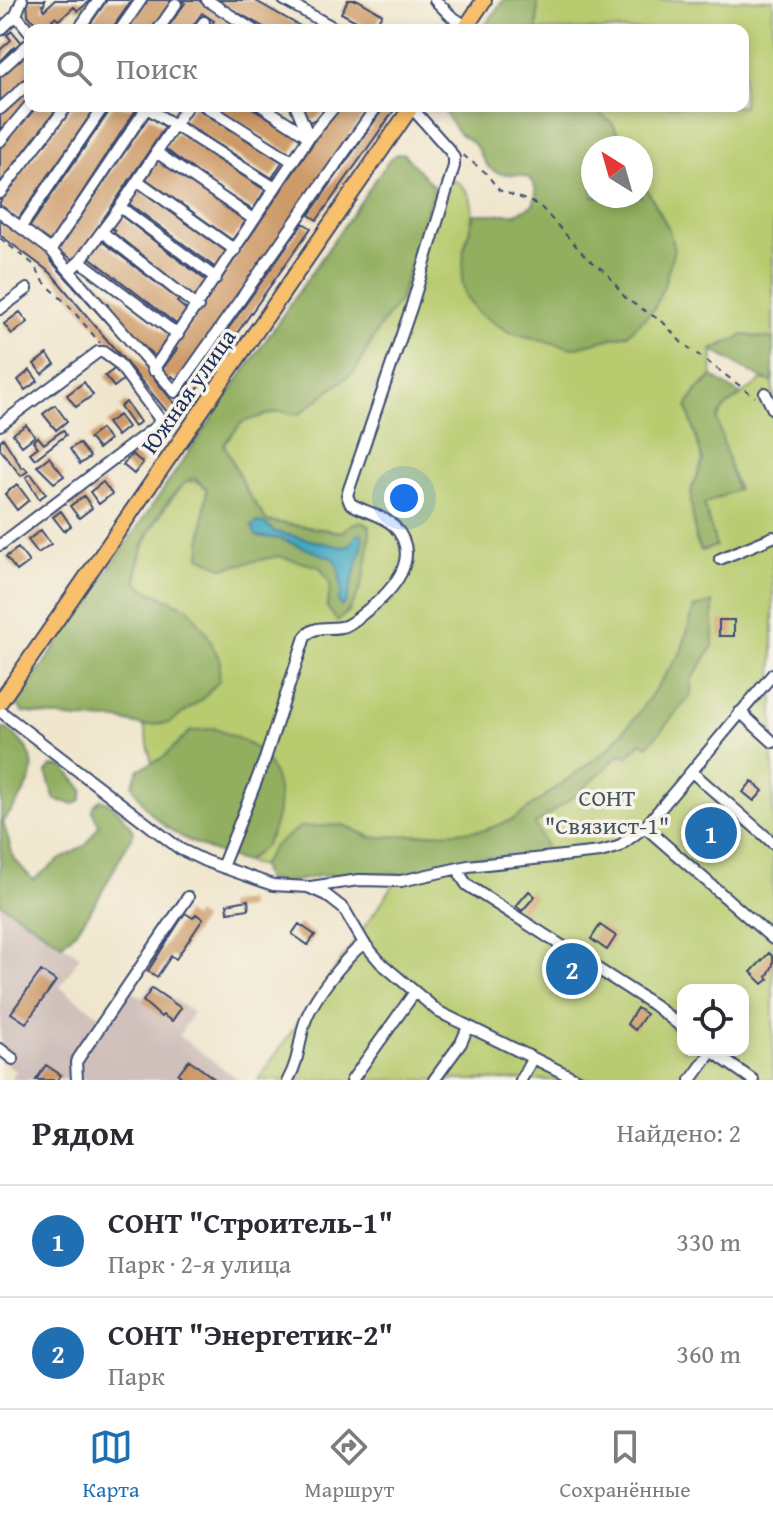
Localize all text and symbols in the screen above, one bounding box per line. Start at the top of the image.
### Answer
search box [24,24,749,112]
icon: search [52,46,96,90]
text: Поиск [116,46,198,90]
north arrow [581,136,653,208]
street label: Южная улица [132,321,244,461]
your location [384,478,424,518]
park label: СОНТ "Связист-1" [545,780,669,843]
pin: 1 [685,803,737,863]
pin: 2 [546,939,598,999]
map controls [677,984,749,1056]
button: locate [677,984,749,1056]
text: Рядом [32,1108,135,1157]
text: Найдено: 2 [617,1113,741,1152]
text: СОНТ "Строитель-1" [108,1200,393,1244]
text: 1 [51,1222,65,1261]
text: 330 m [676,1222,741,1261]
text: Парк · 2-я улица [108,1244,291,1283]
text: СОНТ "Энергетик-2" [108,1312,393,1356]
text: 2 [51,1334,65,1373]
text: 360 m [676,1334,741,1373]
text: Парк [108,1356,165,1395]
tab: Карта [82,1425,139,1505]
tab: Маршрут [304,1425,394,1505]
tab: Сохранённые [559,1425,690,1505]

